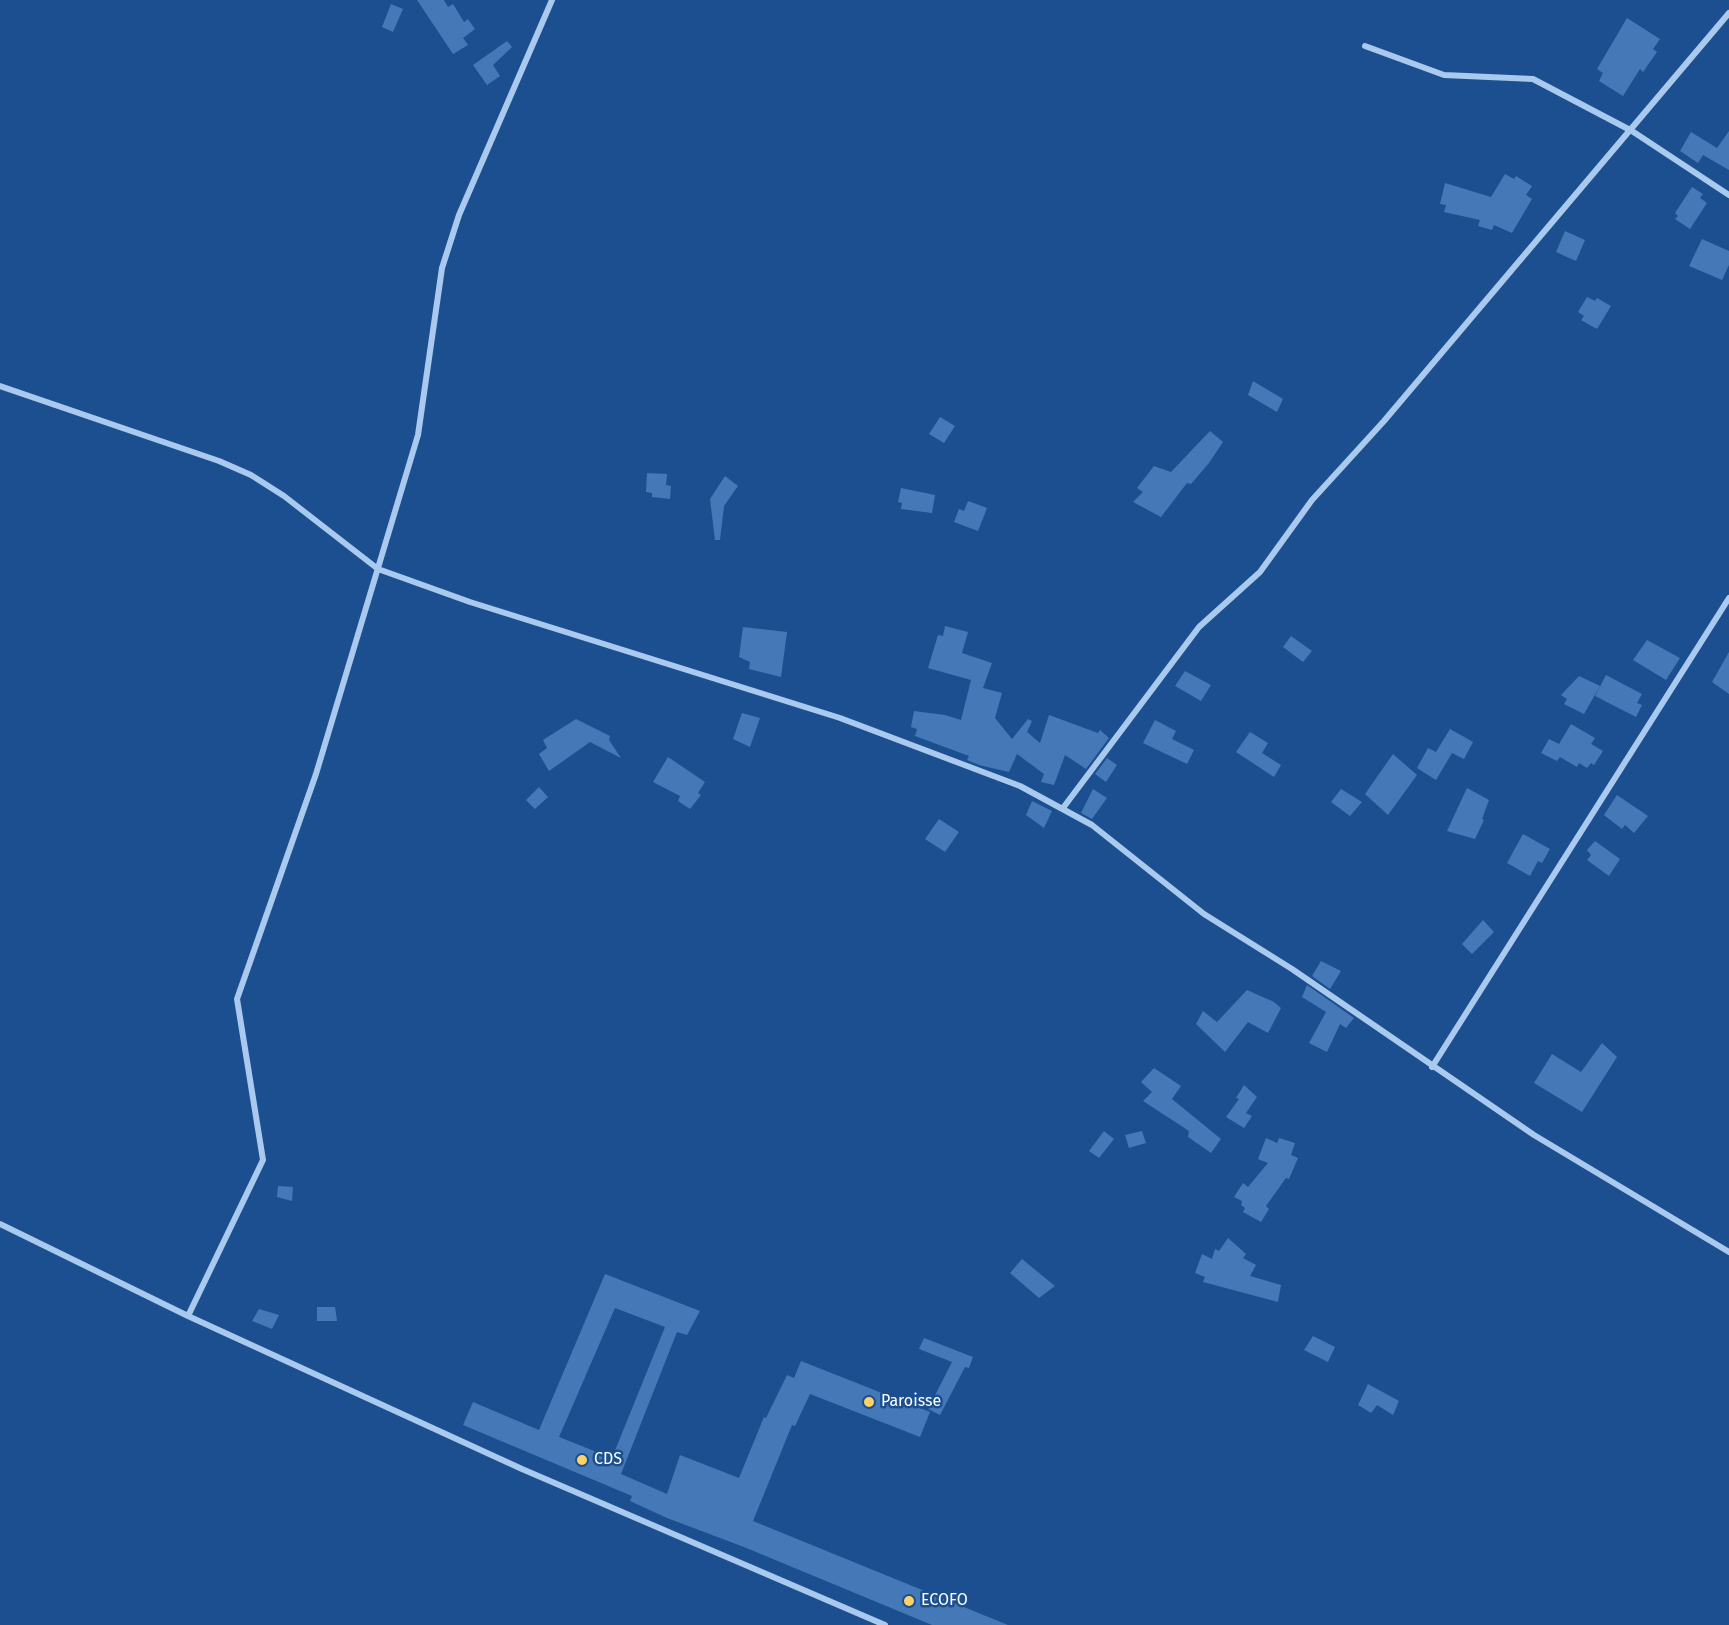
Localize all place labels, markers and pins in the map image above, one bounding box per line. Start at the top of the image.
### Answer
place label: Paroisse [881,1392,941,1412]
marker: Paroisse [862,1395,876,1409]
place label: CDS [594,1450,622,1470]
marker: CDS [575,1453,589,1467]
place label: ECOFO [921,1591,968,1611]
marker: ECOFO [902,1594,916,1608]

